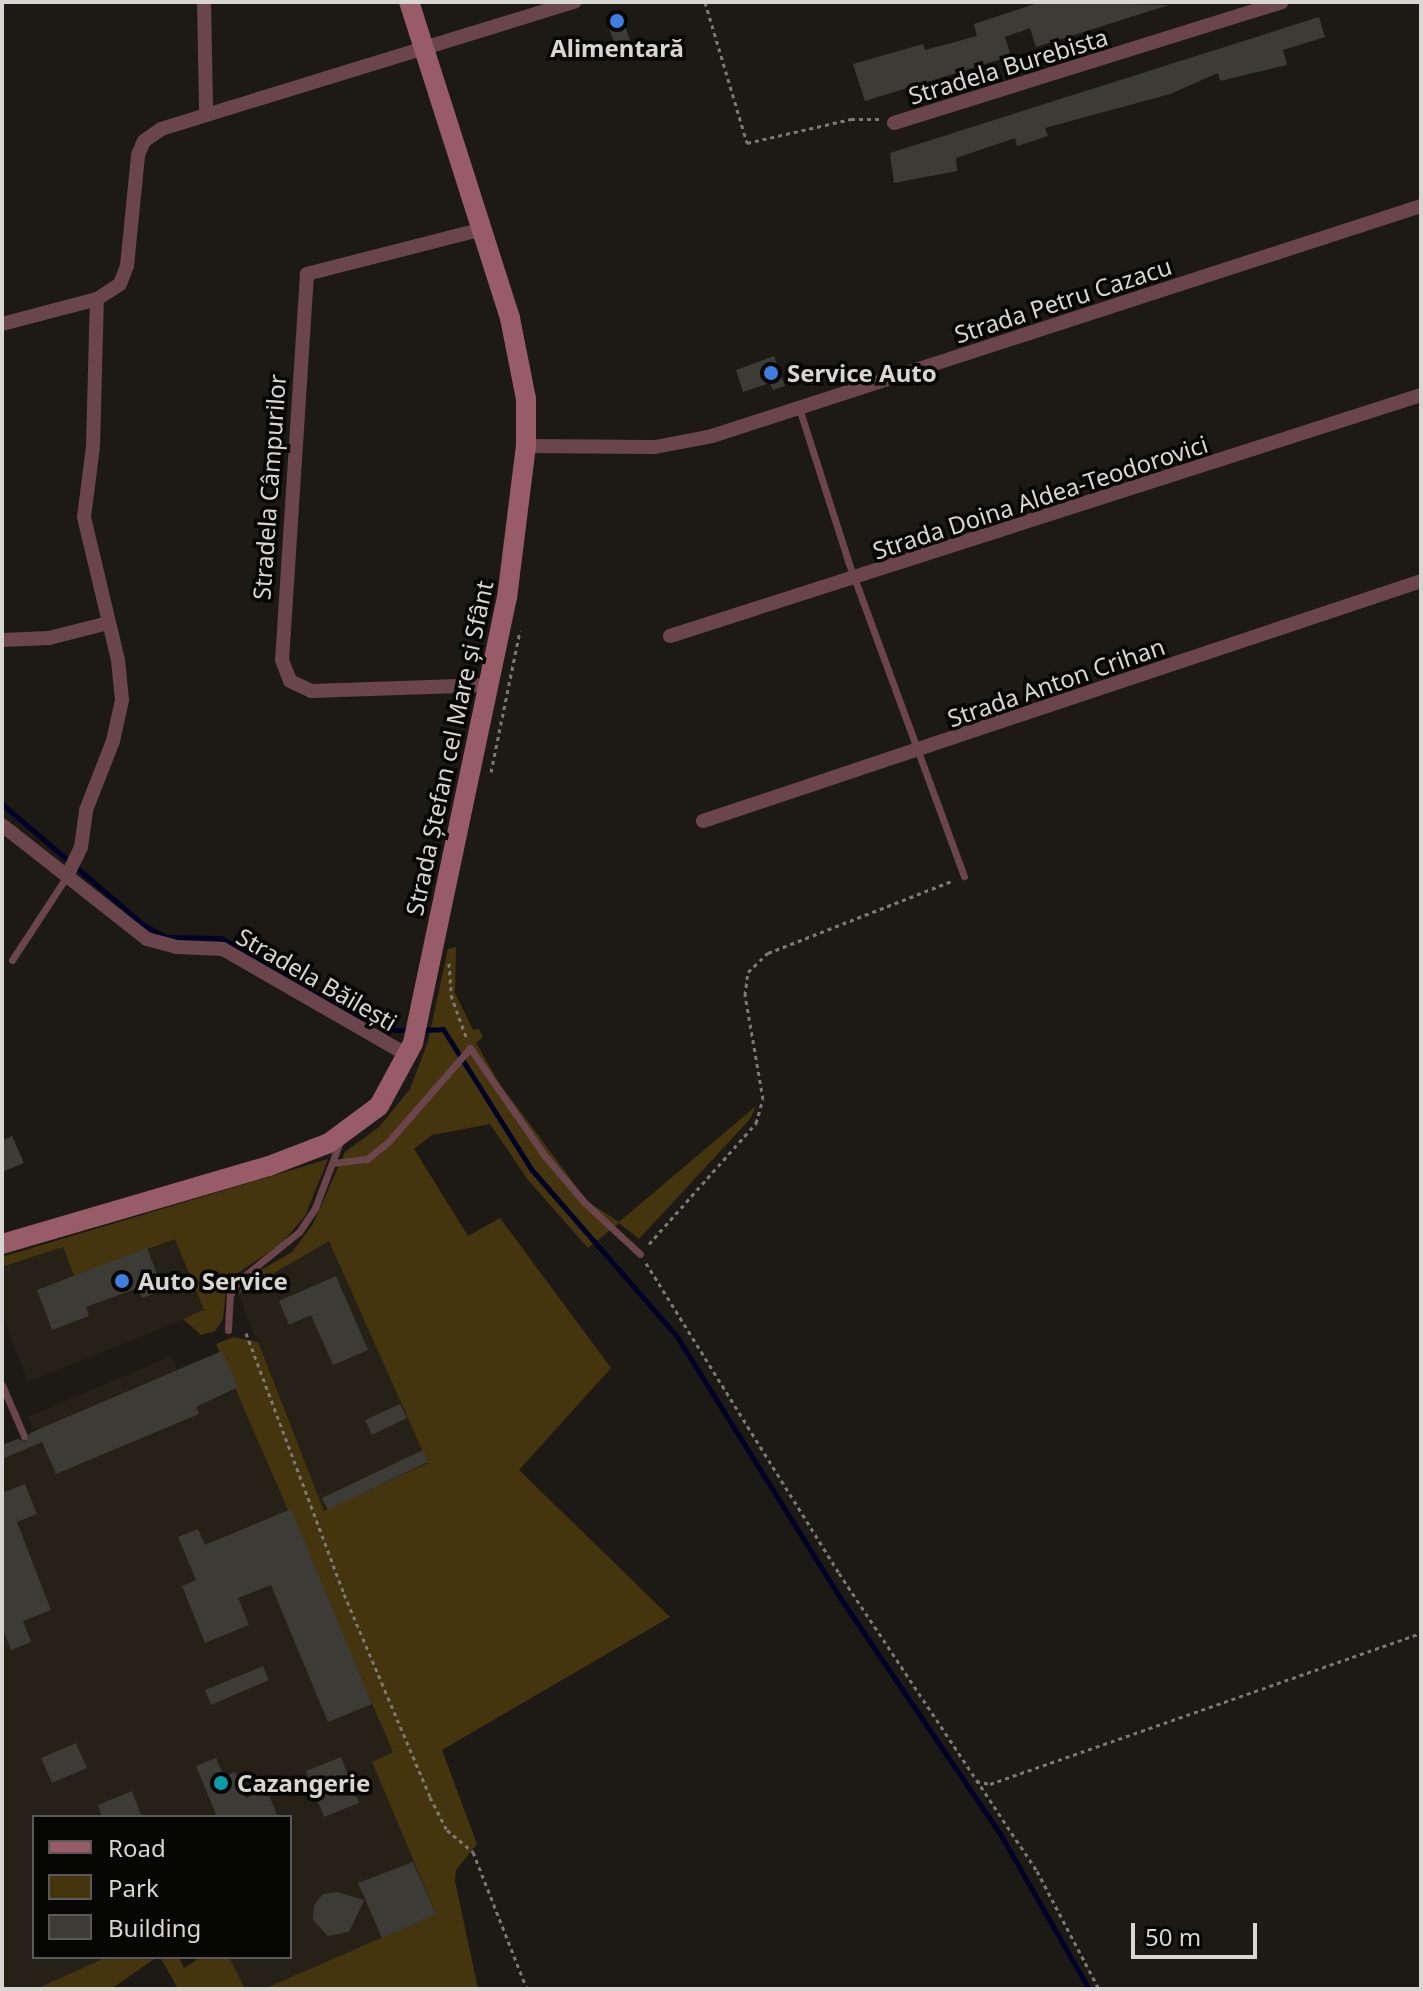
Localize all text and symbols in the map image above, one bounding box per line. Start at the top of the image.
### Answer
marker: Alimentară [608,12,626,30]
street label: Stradela Burebista [905,22,1111,110]
place label: Alimentară [550,34,684,62]
street label: Strada Petru Cazacu [951,251,1175,349]
place label: Service Auto [787,359,937,387]
marker: Service Auto [762,364,780,382]
street label: Stradela Câmpurilor [247,373,291,601]
street label: Strada Doina Aldea-Teodorovici [869,429,1211,565]
street label: Strada Ștefan cel Mare și Sfânt [399,578,499,918]
street label: Strada Anton Crihan [944,631,1168,733]
street label: Stradela Băilești [232,921,402,1037]
place label: Auto Service [138,1267,288,1295]
marker: Auto Service [113,1272,131,1290]
place label: Cazangerie [237,1769,370,1797]
marker: Cazangerie [212,1774,230,1792]
legend [32,1815,292,1959]
text: Road [108,1831,166,1864]
text: Park [108,1871,159,1904]
scale bar [1135,1907,1261,1957]
text: Building [108,1911,201,1944]
text: 50 m [1145,1920,1201,1953]

